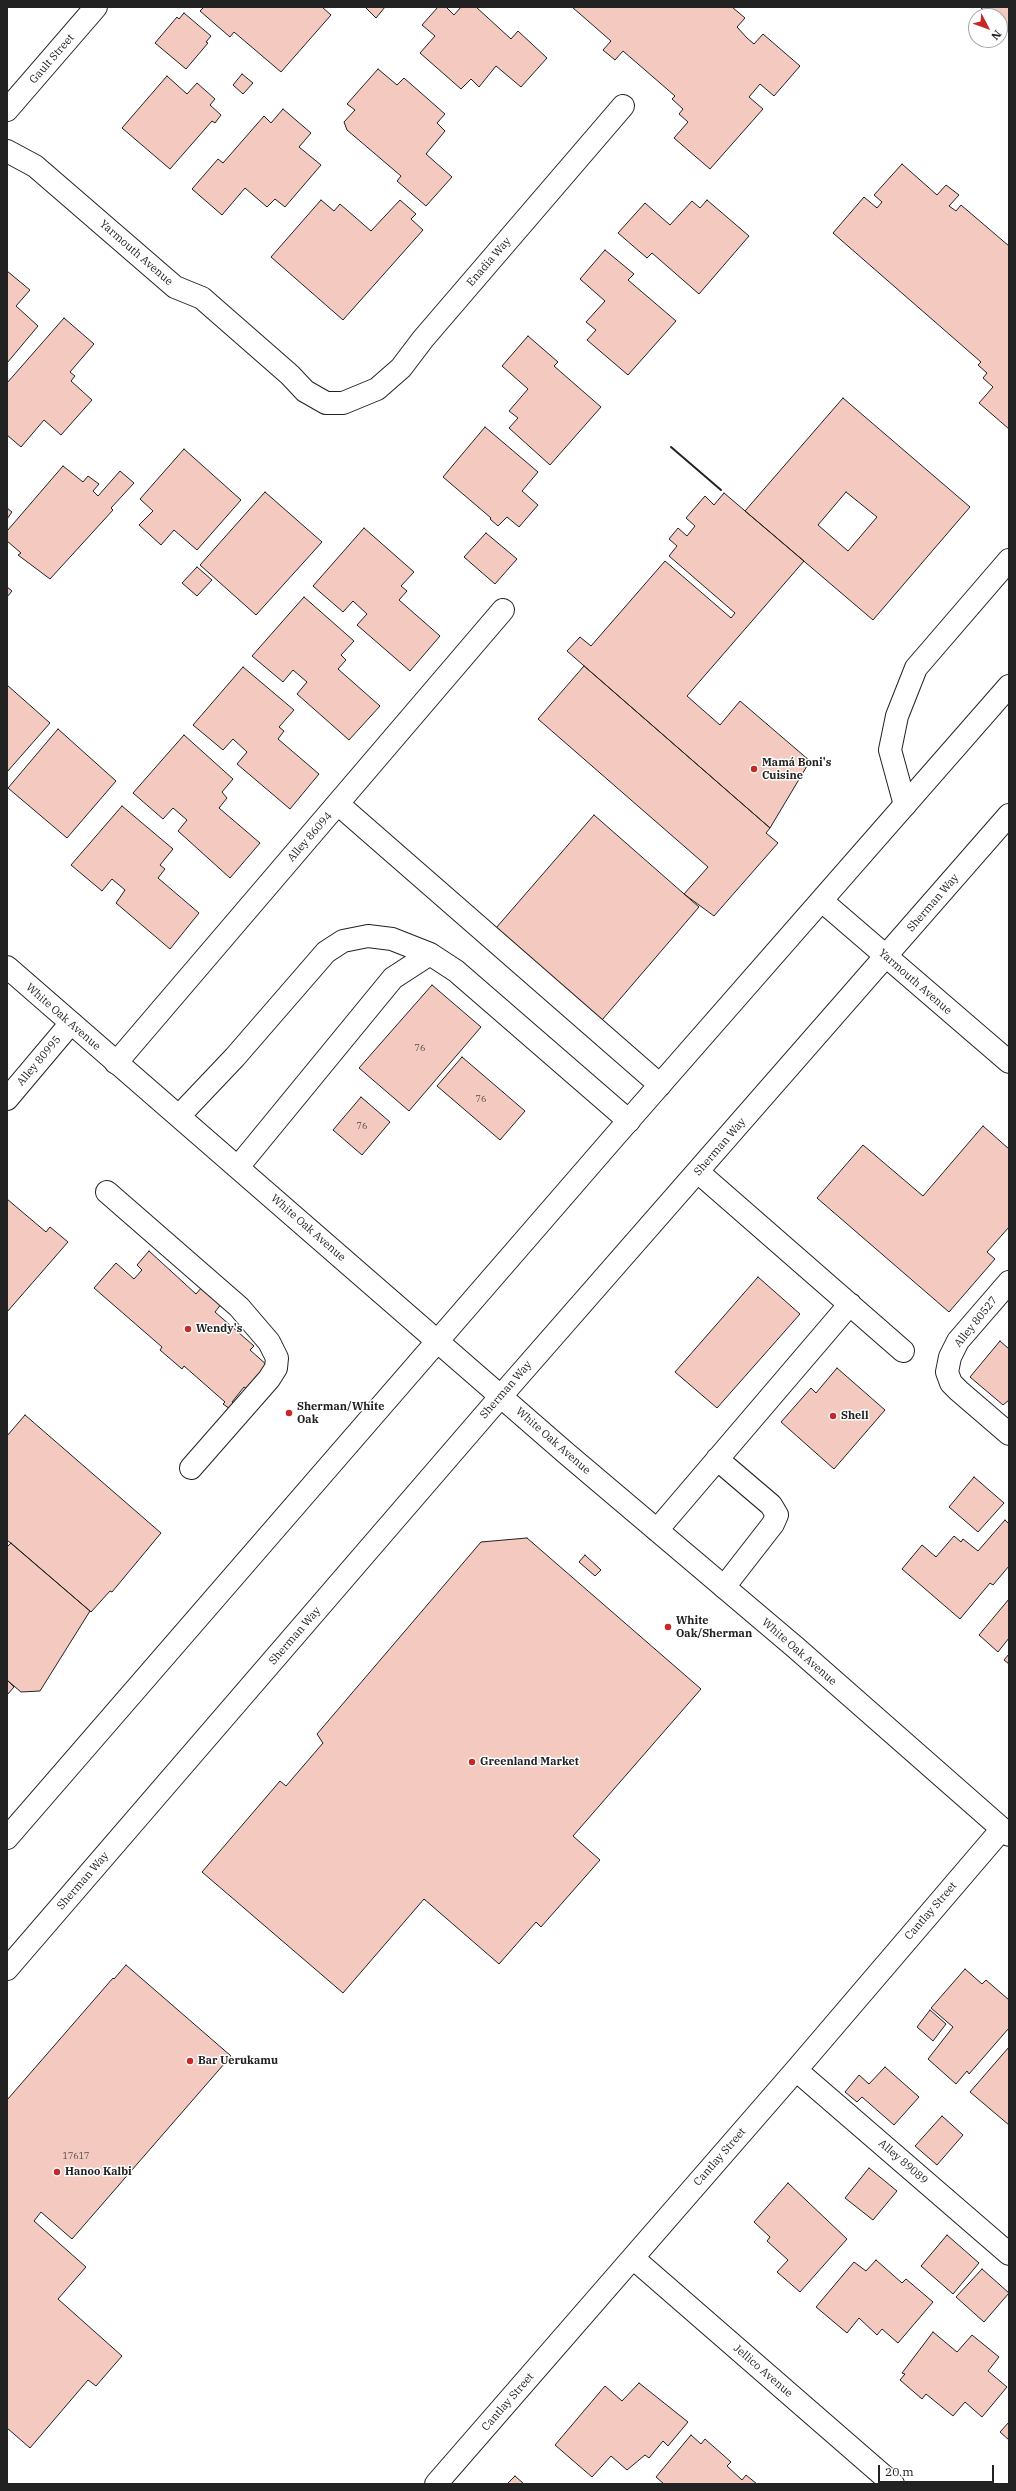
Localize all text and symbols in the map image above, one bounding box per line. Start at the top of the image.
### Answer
north arrow [968,8,1008,48]
text: N [988,27,1004,43]
street label: Gault Street [27,31,77,87]
street label: Yarmouth Avenue [97,218,175,288]
street label: Enadia Way [464,235,514,289]
place label: Mamá Boni's Cuisine [762,756,831,782]
marker: Mamá Boni's Cuisine [749,764,759,774]
street label: Alley 86094 [285,810,335,864]
street label: Sherman Way [904,872,962,934]
street label: Yarmouth Avenue [876,947,954,1017]
street label: White Oak Avenue [23,981,103,1053]
street label: Alley 80995 [14,1033,64,1089]
house number: 76 [415,1043,425,1053]
house number: 76 [476,1094,486,1104]
street label: Sherman Way [691,1116,749,1178]
house number: 76 [357,1121,367,1131]
street label: White Oak Avenue [268,1192,348,1264]
street label: Alley 80527 [952,1294,1000,1350]
place label: Wendy's [196,1322,242,1336]
marker: Wendy's [183,1324,193,1334]
street label: Sherman Way [477,1359,535,1421]
place label: Sherman/White Oak [297,1400,384,1426]
street label: White Oak Avenue [513,1405,593,1477]
marker: Sherman/White Oak [284,1408,294,1418]
place label: Shell [841,1409,868,1423]
marker: Shell [828,1411,838,1421]
street label: Sherman Way [266,1605,324,1667]
place label: White Oak/Sherman [676,1614,752,1640]
street label: White Oak Avenue [759,1616,839,1688]
marker: White Oak/Sherman [663,1622,673,1632]
place label: Greenland Market [480,1755,579,1769]
marker: Greenland Market [467,1757,477,1767]
street label: Sherman Way [54,1850,112,1912]
street label: Cantlay Street [902,1879,960,1943]
place label: Bar Uerukamu [198,2054,278,2068]
marker: Bar Uerukamu [185,2056,195,2066]
street label: Cantlay Street [691,2125,749,2189]
street label: Alley 89089 [876,2137,930,2187]
house number: 17617 [63,2151,89,2161]
place label: Hanoo Kalbi [65,2165,132,2179]
marker: Hanoo Kalbi [52,2167,62,2177]
street label: Jellico Avenue [731,2342,795,2400]
street label: Cantlay Street [479,2370,537,2434]
scale bar [880,2457,996,2483]
text: 20 m [885,2464,914,2479]

